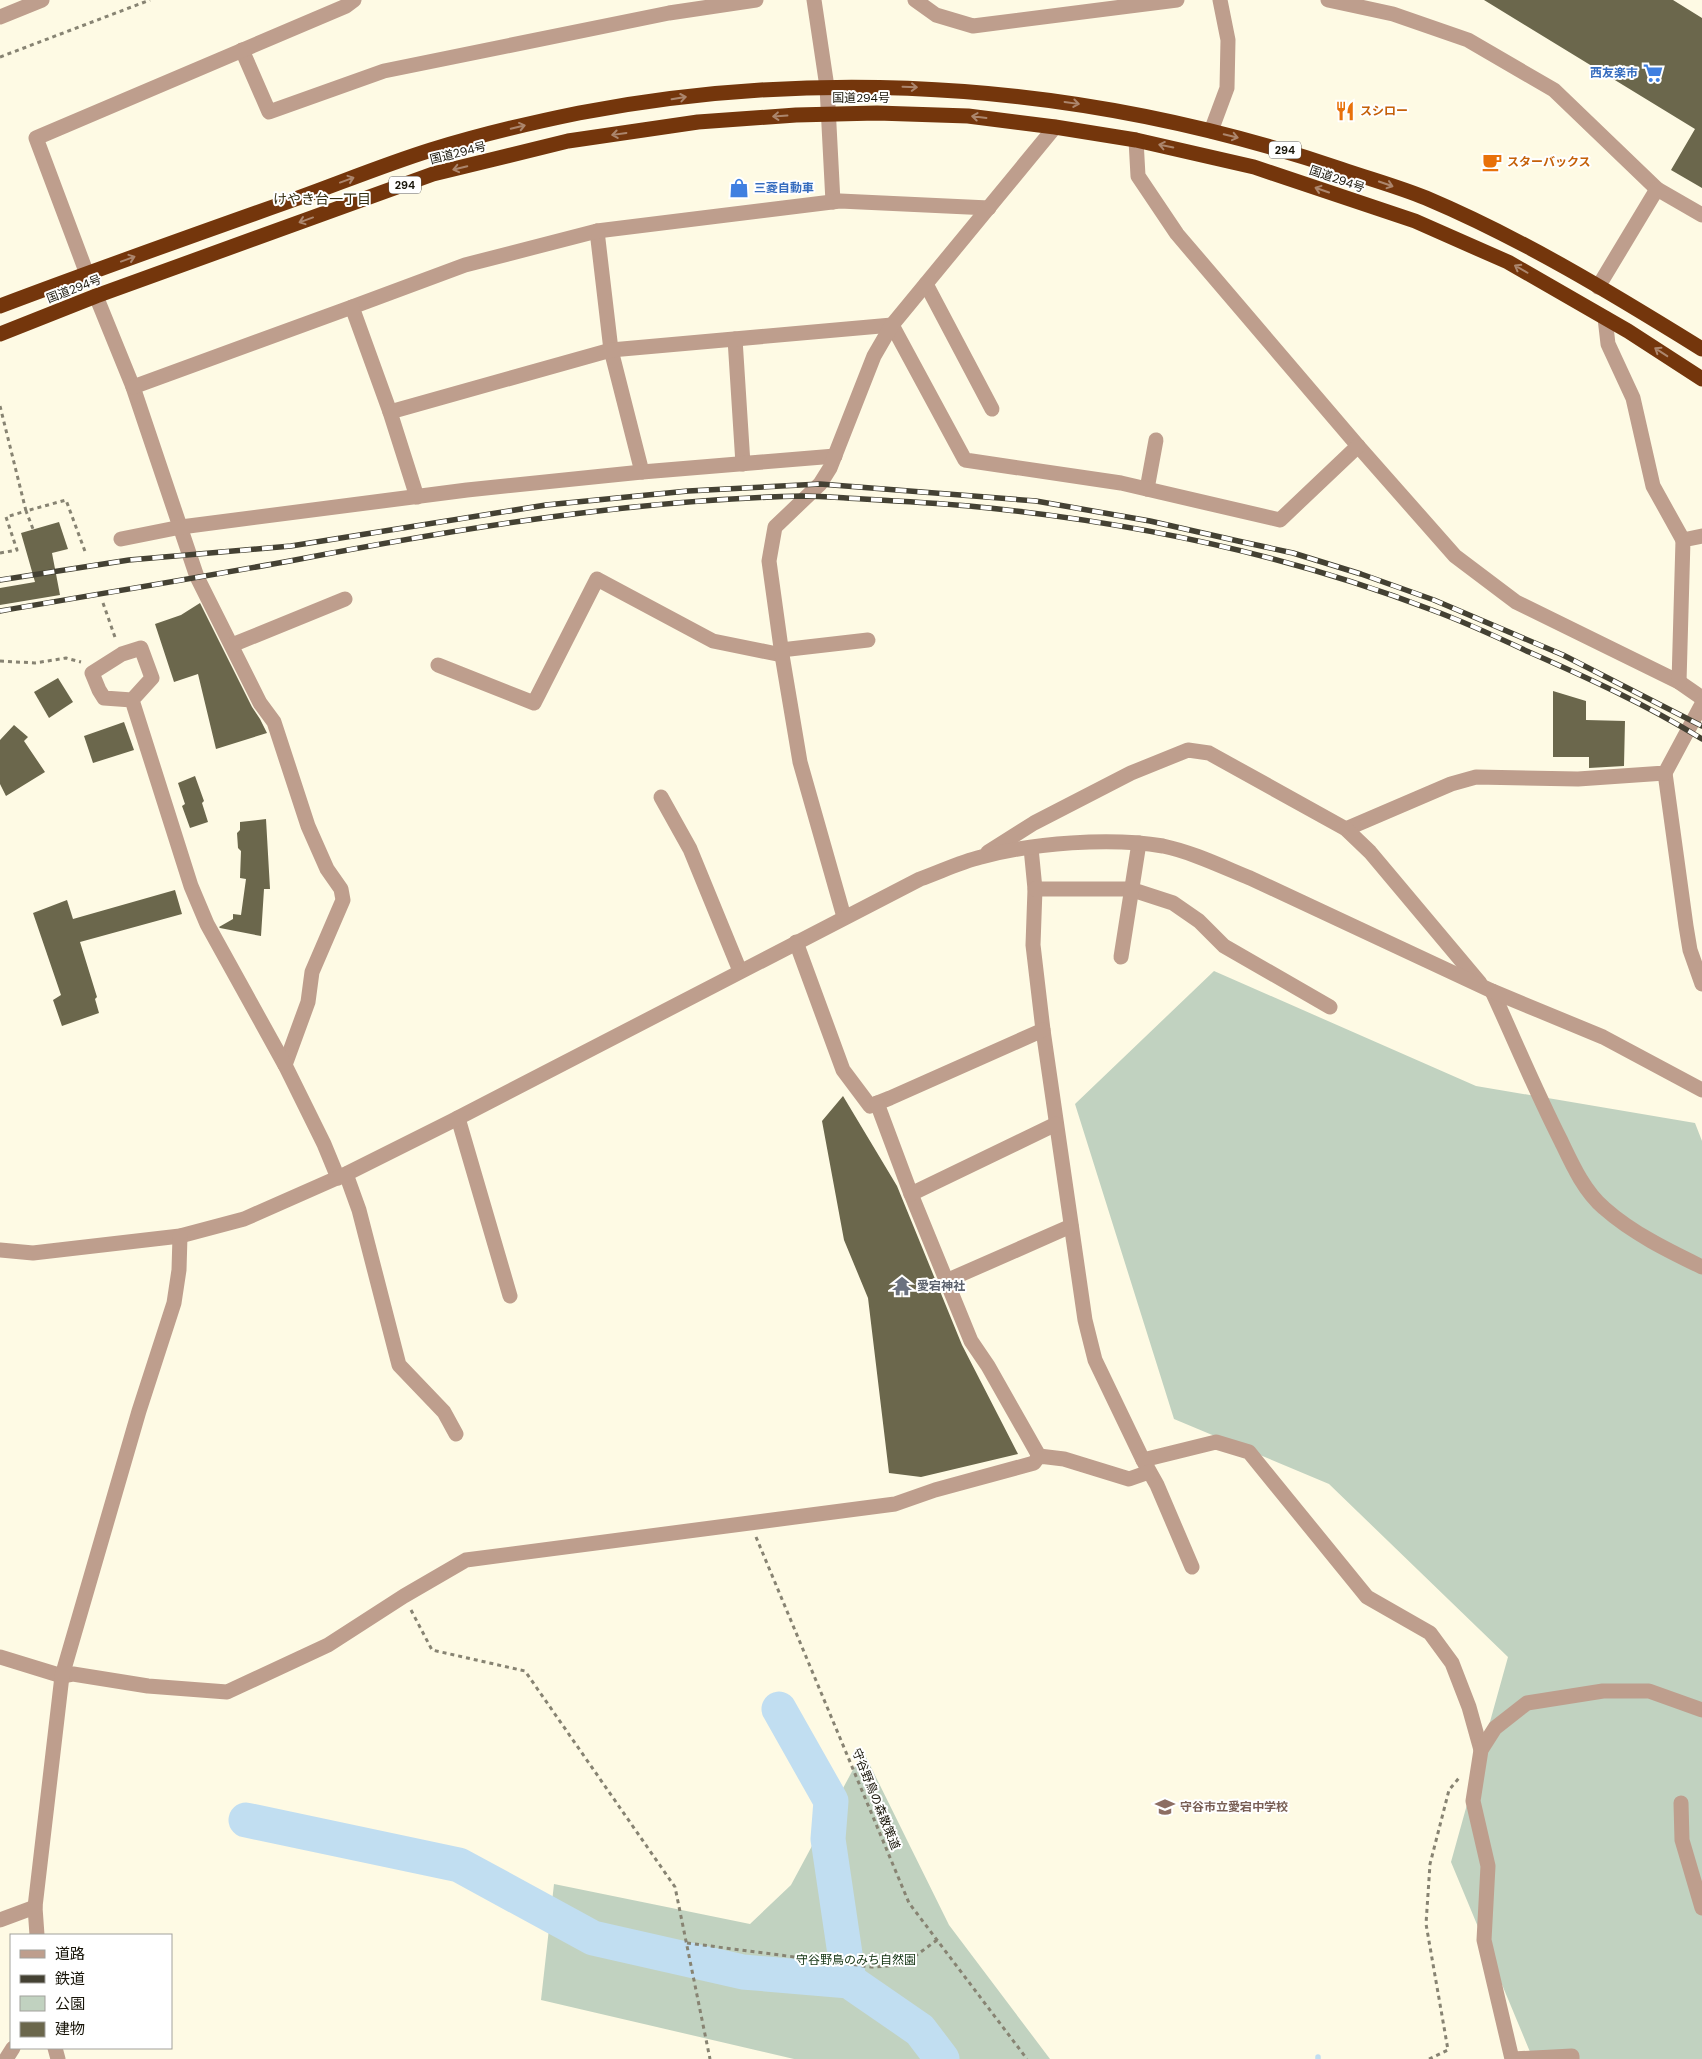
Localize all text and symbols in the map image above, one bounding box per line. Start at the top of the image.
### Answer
supermarket icon: 西友楽市 [1642,62,1664,84]
place label: 西友楽市 [1590,65,1638,81]
one-way arrow [902,83,918,92]
street label: 国道294号 [832,90,890,106]
one-way arrow [671,93,687,103]
one-way arrow [1064,99,1080,109]
restaurant icon: スシロー [1334,100,1356,122]
place label: スシロー [1360,103,1408,119]
one-way arrow [772,111,788,121]
one-way arrow [971,112,987,122]
one-way arrow [510,122,526,131]
one-way arrow [611,129,627,139]
one-way arrow [1223,132,1239,141]
street label: 国道294号 [428,138,488,168]
one-way arrow [1158,141,1174,150]
road number: 294 [1269,142,1301,158]
cafe icon: スターバックス [1481,151,1503,173]
place label: スターバックス [1507,154,1591,170]
street label: 国道294号 [1307,162,1367,196]
one-way arrow [452,164,468,173]
one-way arrow [338,175,354,184]
road number: 294 [389,176,421,194]
shop icon: 三菱自動車 [728,177,750,199]
place label: 三菱自動車 [754,180,814,196]
one-way arrow [1378,180,1393,189]
one-way arrow [1315,185,1330,194]
district label: けやき台一丁目 [273,190,371,208]
one-way arrow [299,216,314,225]
one-way arrow [120,254,135,263]
one-way arrow [1515,264,1529,274]
street label: 国道294号 [44,271,104,307]
one-way arrow [1654,347,1668,358]
temple icon: 愛宕神社 [891,1275,913,1297]
place label: 愛宕神社 [917,1278,965,1294]
street label: 守谷野鳥の森散策道 [848,1746,904,1852]
school or university icon: 守谷市立愛宕中学校 [1154,1796,1176,1818]
place label: 守谷市立愛宕中学校 [1180,1799,1288,1815]
legend [10,1934,172,2049]
text: 道路 [55,1944,85,1964]
park label: 守谷野鳥のみち自然園 [796,1952,916,1968]
text: 鉄道 [55,1969,85,1989]
text: 公園 [55,1994,85,2014]
text: 建物 [55,2019,85,2039]

